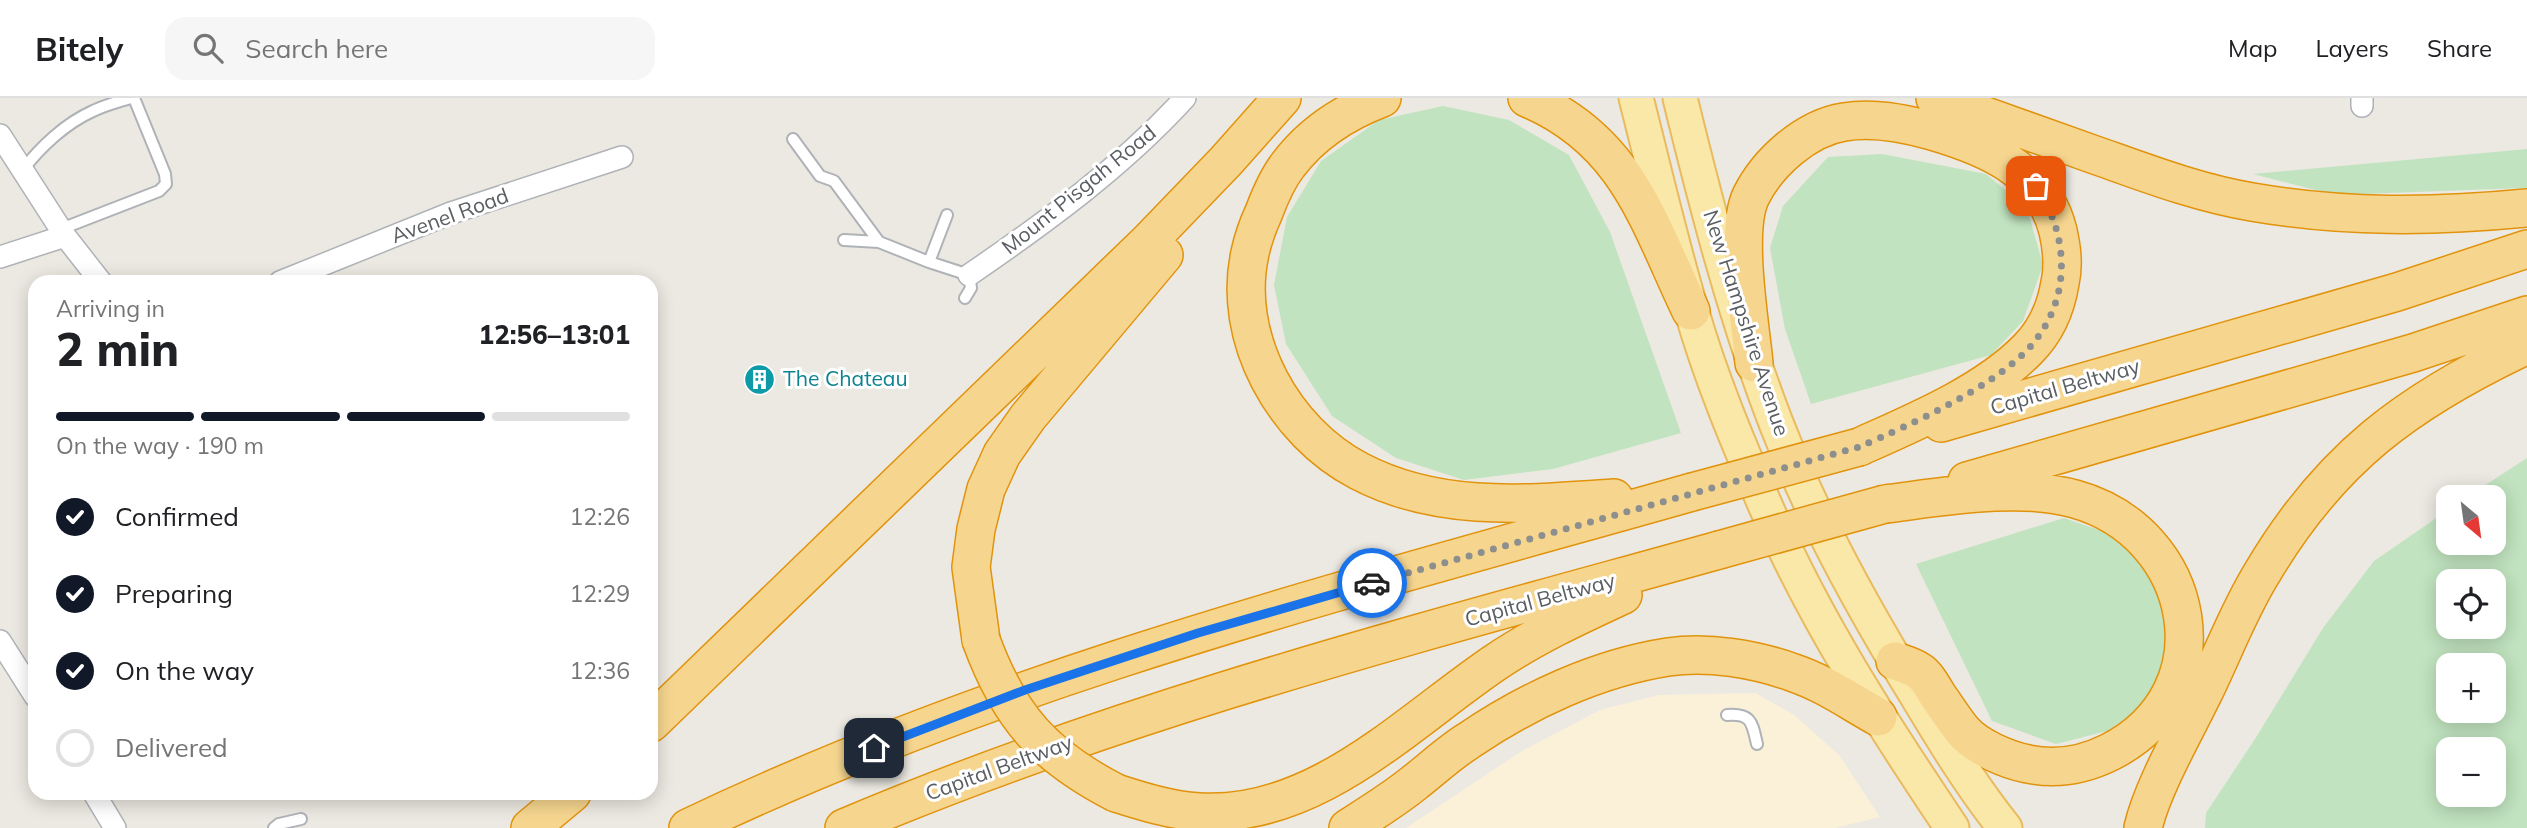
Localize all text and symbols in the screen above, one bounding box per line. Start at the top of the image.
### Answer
search box [165,17,655,80]
text: Bitely [35,28,123,69]
icon: search [189,29,227,67]
text: Search here [245,32,388,65]
text: Map [2228,33,2277,63]
text: Layers [2315,33,2389,63]
text: Share [2427,33,2492,63]
street label: Mount Pisgah Road [996,119,1161,259]
pin [2006,156,2066,216]
icon: bag [2017,167,2055,205]
street label: Avenel Road [387,182,512,248]
street label: New Hampshire Avenue [1698,207,1796,439]
text: Arriving in [56,294,165,323]
text: 12:56–13:01 [479,318,630,351]
text: 2 min [56,320,179,378]
street label: Capital Beltway [1987,352,2143,420]
building icon: The Chateau [743,362,777,396]
place label: The Chateau [783,365,908,391]
text: On the way · 190 m [56,431,264,460]
north arrow [2436,485,2506,555]
map controls [2436,485,2506,807]
icon: check [56,498,94,536]
text: Confirmed [115,500,239,533]
text: 12:26 [570,502,630,531]
courier [1337,548,1407,618]
icon: car [1353,564,1391,602]
street label: Capital Beltway [1462,566,1618,632]
button: locate [2436,569,2506,639]
icon: check [56,575,94,613]
text: Preparing [115,577,233,610]
text: 12:29 [570,579,630,608]
icon: check [56,652,94,690]
button: + [2436,653,2506,723]
text: On the way [115,654,254,687]
text: 12:36 [570,656,630,685]
pin [844,718,904,778]
street label: Capital Beltway [922,728,1076,806]
icon: home [855,729,893,767]
text: Delivered [115,731,228,764]
button: − [2436,737,2506,807]

